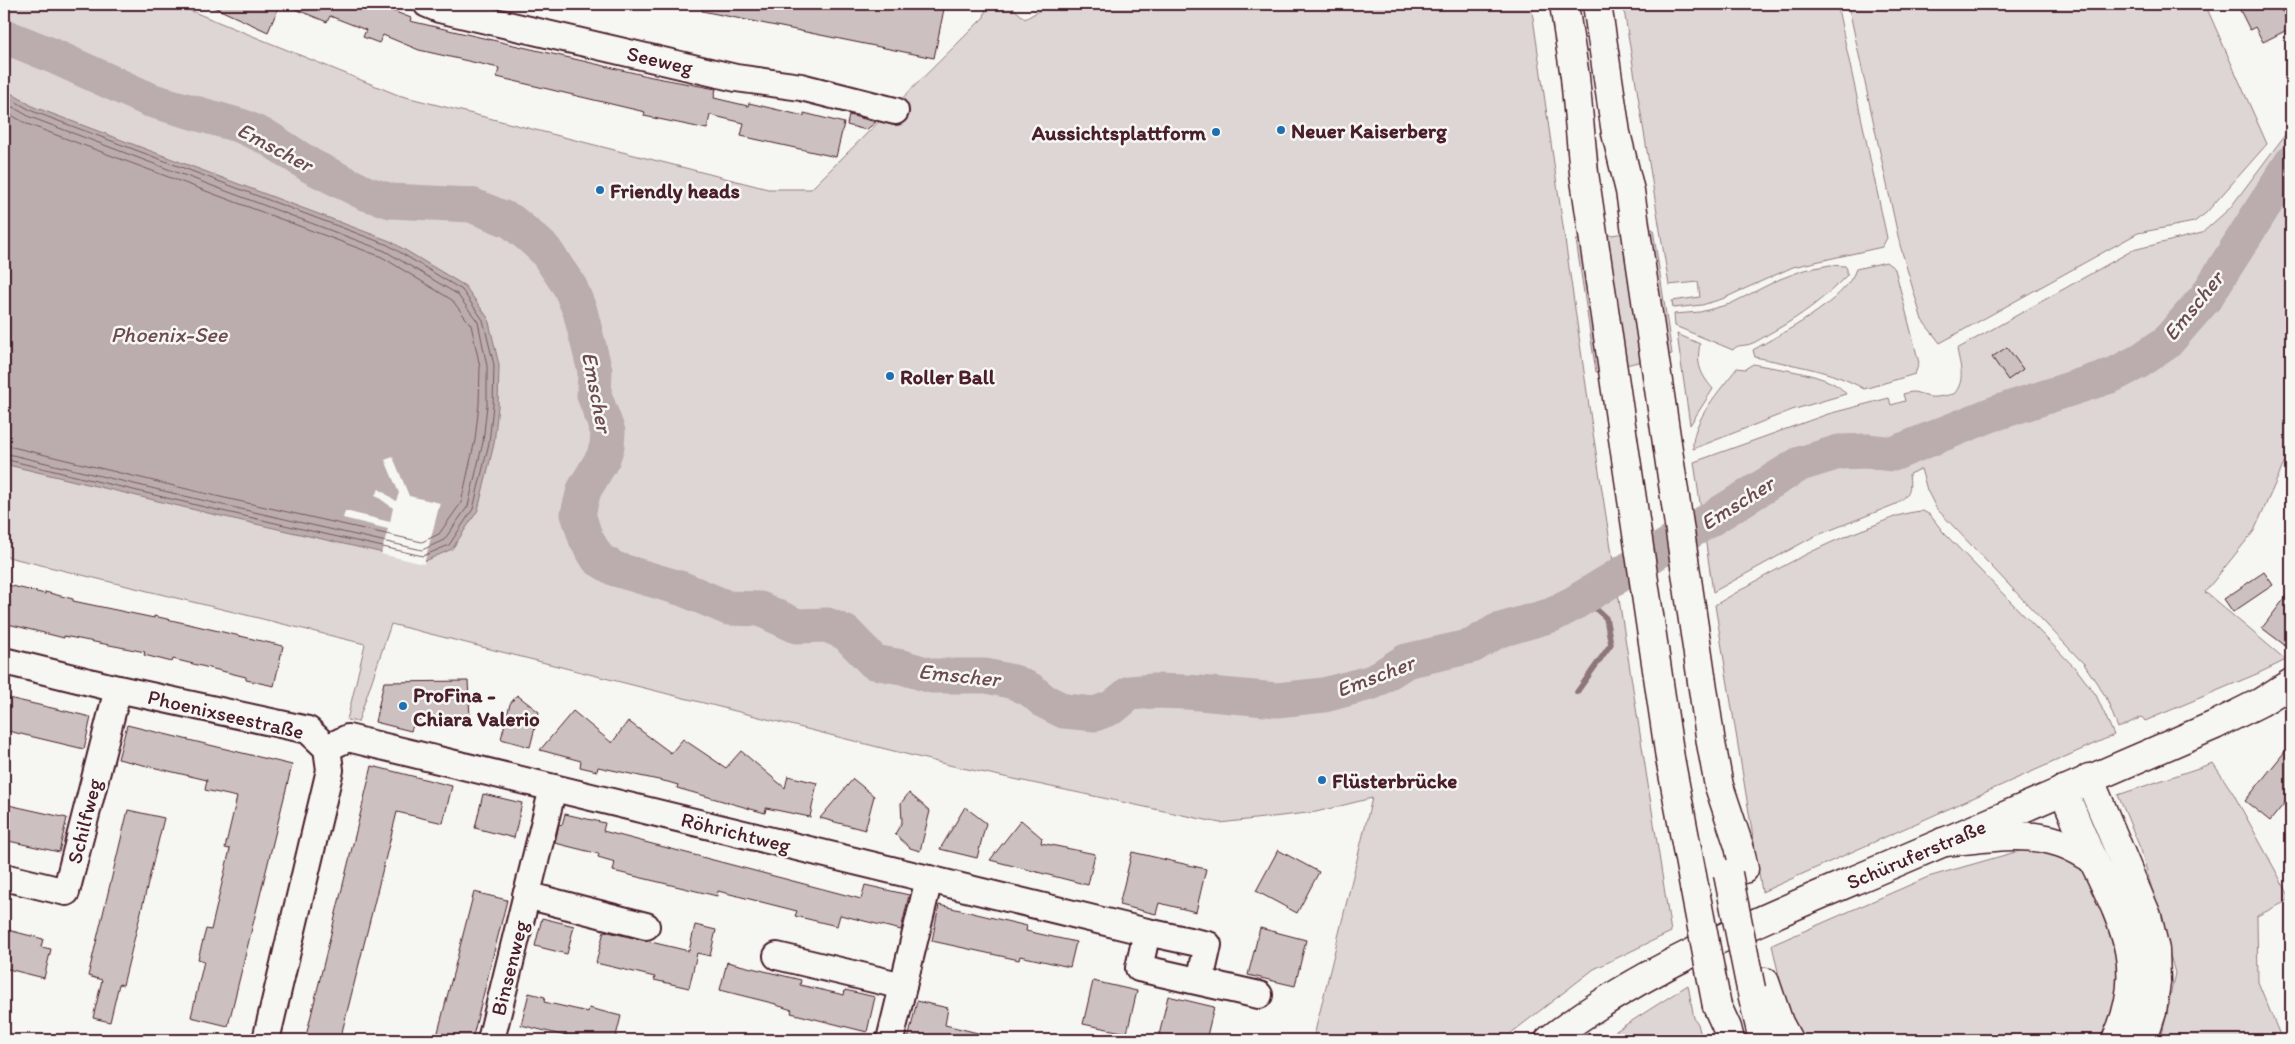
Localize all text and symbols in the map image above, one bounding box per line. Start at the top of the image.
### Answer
street label: Seeweg [625,40,696,80]
water label: Emscher [233,116,320,179]
place label: Neuer Kaiserberg [1291,118,1448,144]
place label: Aussichtsplattform [1031,120,1207,146]
marker: Neuer Kaiserberg [1275,124,1287,136]
marker: Aussichtsplattform [1210,126,1222,138]
place label: Friendly heads [610,178,740,204]
marker: Friendly heads [594,184,606,196]
water label: Emscher [2157,264,2231,346]
water label: Phoenix-See [111,321,229,348]
water label: Emscher [576,349,619,437]
place label: Roller Ball [900,364,996,389]
marker: Roller Ball [884,370,896,382]
water label: Emscher [1695,469,1781,536]
water label: Emscher [1332,648,1420,703]
water label: Emscher [917,657,1004,693]
place label: ProFina - Chiara Valerio [413,682,540,731]
street label: Phoenixseestraße [145,684,307,744]
marker: ProFina - Chiara Valerio [397,700,409,712]
place label: Flüsterbrücke [1332,768,1457,793]
marker: Flüsterbrücke [1316,774,1328,786]
street label: Schilfweg [61,776,107,866]
street label: Röhrichtweg [679,806,794,858]
street label: Schüruferstraße [1843,813,1989,895]
street label: Binsenweg [485,918,533,1018]

